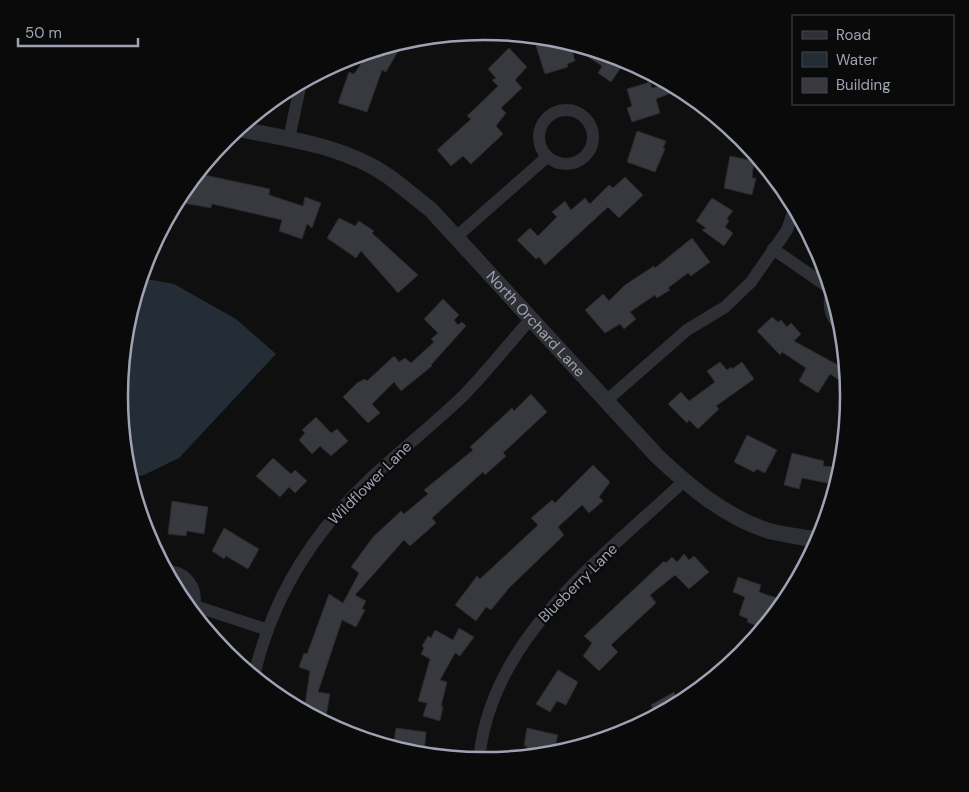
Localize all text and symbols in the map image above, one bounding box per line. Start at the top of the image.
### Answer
scale bar [18,15,138,47]
legend [792,15,954,105]
text: 50 m [25,23,62,43]
text: Road [836,25,871,45]
text: Water [836,50,878,70]
text: Building [836,75,891,95]
street label: North Orchard Lane [482,267,590,381]
street label: Wildflower Lane [324,437,416,529]
street label: Blueberry Lane [534,539,622,627]

